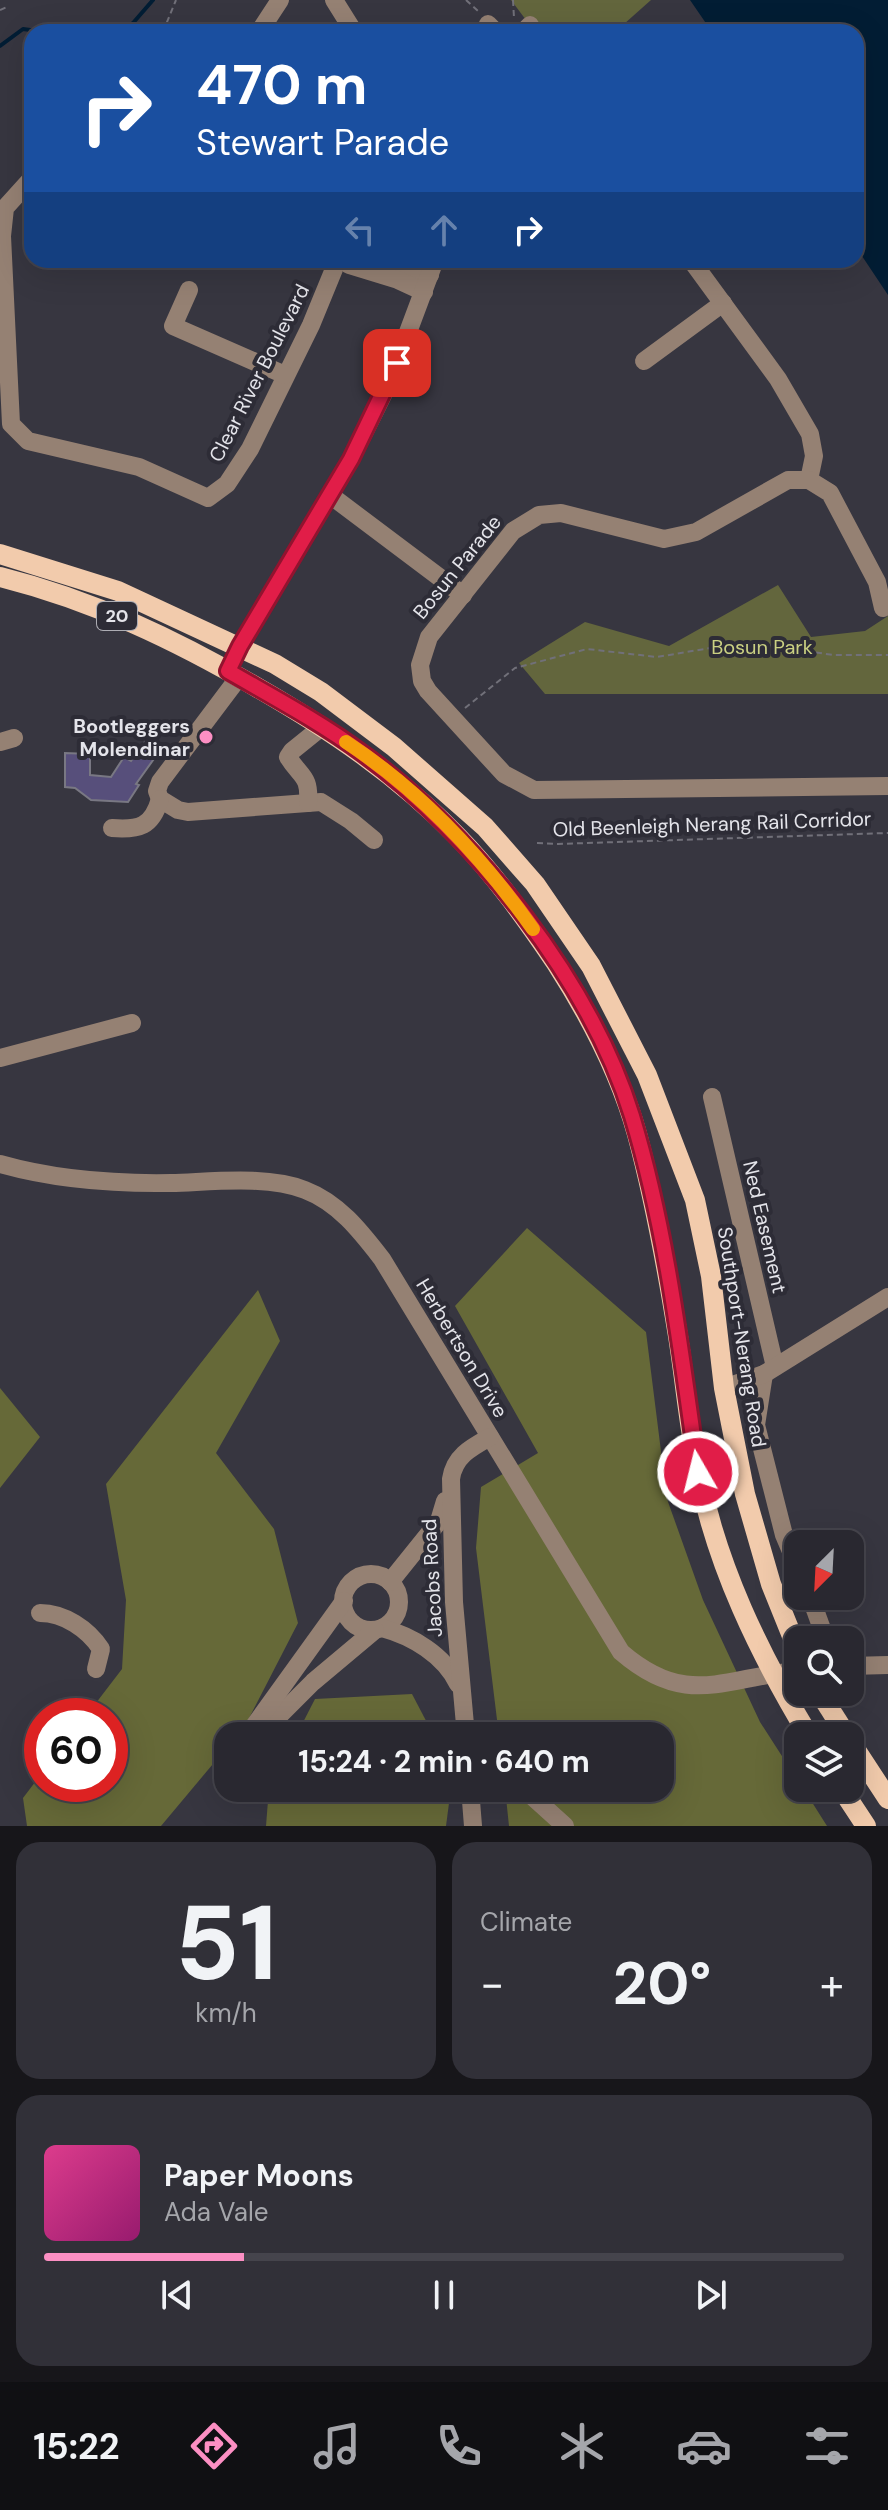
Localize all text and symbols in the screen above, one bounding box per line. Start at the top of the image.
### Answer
text: 470 m [196,48,367,121]
icon: right [64,56,168,160]
text: Stewart Parade [196,119,449,166]
icon: left [338,208,382,252]
icon: ahead [422,208,466,252]
icon: right [506,208,550,252]
street label: Clear River Boulevard [203,280,315,466]
pin [363,329,431,397]
icon: arrive [375,341,419,385]
street label: Bosun Parade [407,510,507,624]
road number: 20 [97,602,137,630]
park label: Bosun Park [711,634,813,660]
place label: Bootleggers Molendinar [73,713,190,762]
marker: Bootleggers Molendinar [197,728,215,746]
street label: Old Beenleigh Nerang Rail Corridor [552,805,872,843]
street label: Ned Easement [737,1158,793,1296]
street label: Southport-Nerang Road [712,1225,772,1449]
street label: Herbertson Drive [410,1274,514,1422]
position arrow [656,1430,740,1514]
street label: Jacobs Road [416,1518,448,1638]
north arrow [784,1530,864,1610]
map controls [784,1530,864,1802]
button: search [784,1626,864,1706]
speed limit sign: 60 [24,1698,128,1802]
button: layers [784,1722,864,1802]
text: 15:24 · 2 min · 640 m [298,1742,590,1781]
text: 51 [175,1876,277,2011]
text: Climate [480,1905,572,1939]
text: 20° [613,1944,711,2023]
text: − [480,1955,504,2013]
text: + [820,1955,844,2013]
text: km/h [195,1996,257,2030]
text: Paper Moons [164,2156,354,2195]
text: Ada Vale [164,2195,269,2229]
icon: previous [155,2273,199,2317]
icon: pause [422,2273,466,2317]
icon: next [689,2273,733,2317]
icon: directions [186,2418,242,2474]
icon: music [309,2418,365,2474]
icon: phone [431,2418,487,2474]
icon: climate [554,2418,610,2474]
icon: car [676,2418,732,2474]
icon: filters [799,2418,855,2474]
text: 15:22 [33,2423,119,2470]

